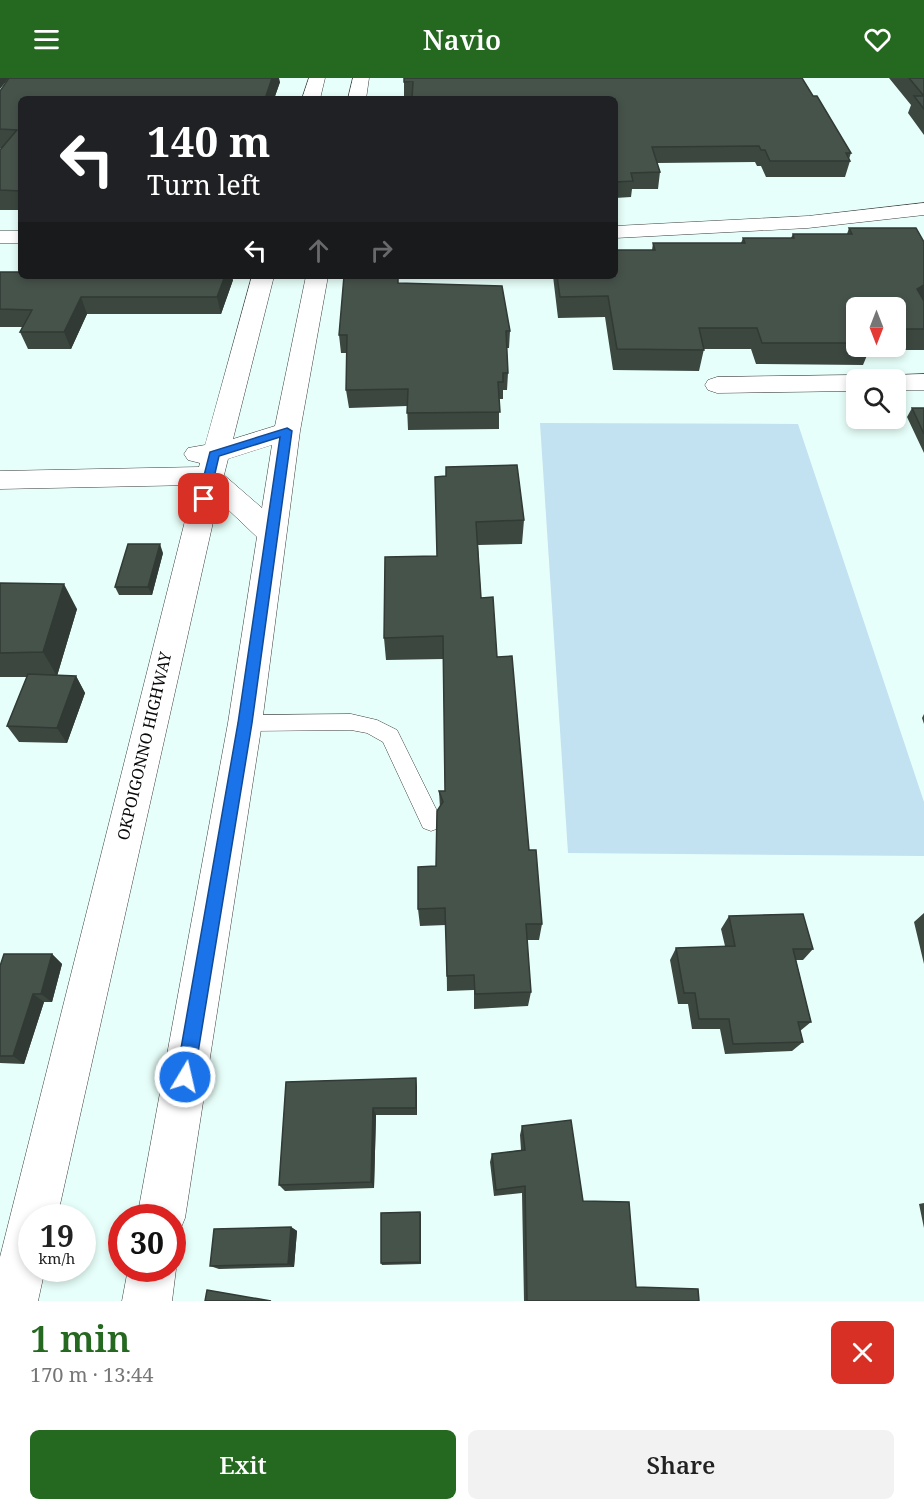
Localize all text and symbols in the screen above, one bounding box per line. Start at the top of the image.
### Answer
text: Navio [423,21,501,58]
icon: menu [30,23,63,56]
icon: heart [861,23,894,56]
text: 140 m [147,112,271,169]
icon: left [48,120,126,198]
text: Turn left [147,166,260,203]
icon: left [239,234,272,267]
icon: ahead [302,234,335,267]
icon: right [365,234,398,267]
north arrow [846,297,906,357]
map controls [846,297,906,429]
button: search [846,369,906,429]
pin [178,473,229,524]
icon: arrive [187,482,220,515]
street label: OKPOIGONNO HIGHWAY [112,649,177,842]
position arrow [153,1045,217,1109]
speed limit sign: 30 [108,1204,186,1282]
text: 19 [40,1215,74,1256]
text: km/h [39,1248,75,1268]
text: 1 min [30,1314,131,1363]
button: close [831,1321,894,1384]
text: 170 m · 13:44 [30,1361,153,1388]
button: Exit [30,1430,456,1499]
button: Share [468,1430,894,1499]

